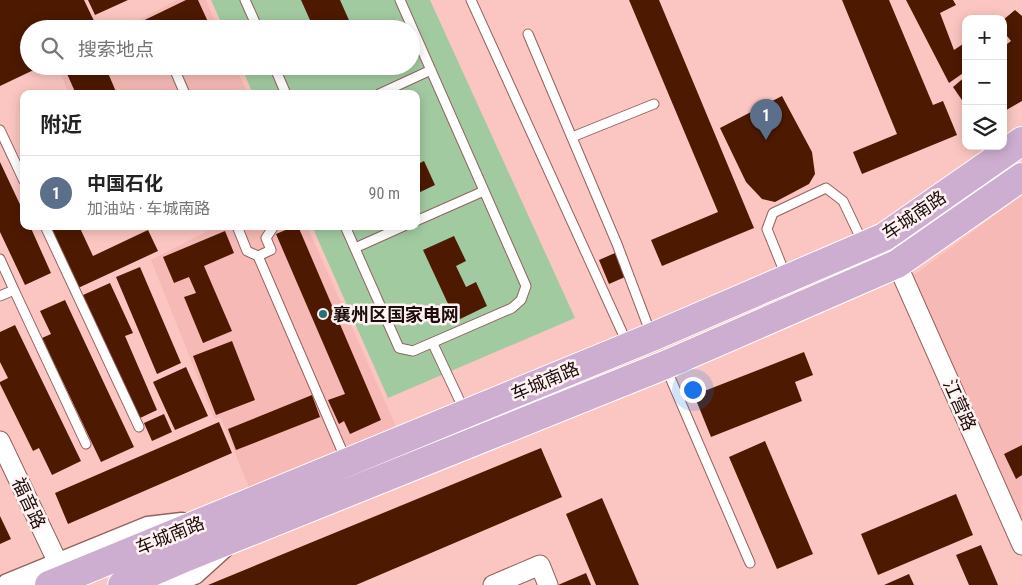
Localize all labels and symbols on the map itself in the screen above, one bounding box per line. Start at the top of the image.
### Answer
pin: 1 [750,99,782,140]
street label: 车城南路 [878,186,950,244]
place label: 襄州区国家电网 [333,304,459,325]
marker: 襄州区国家电网 [317,308,329,320]
street label: 车城南路 [508,357,582,405]
street label: 江营路 [939,376,981,434]
your location [680,377,706,403]
street label: 福音路 [8,474,50,532]
street label: 车城南路 [133,512,207,558]

